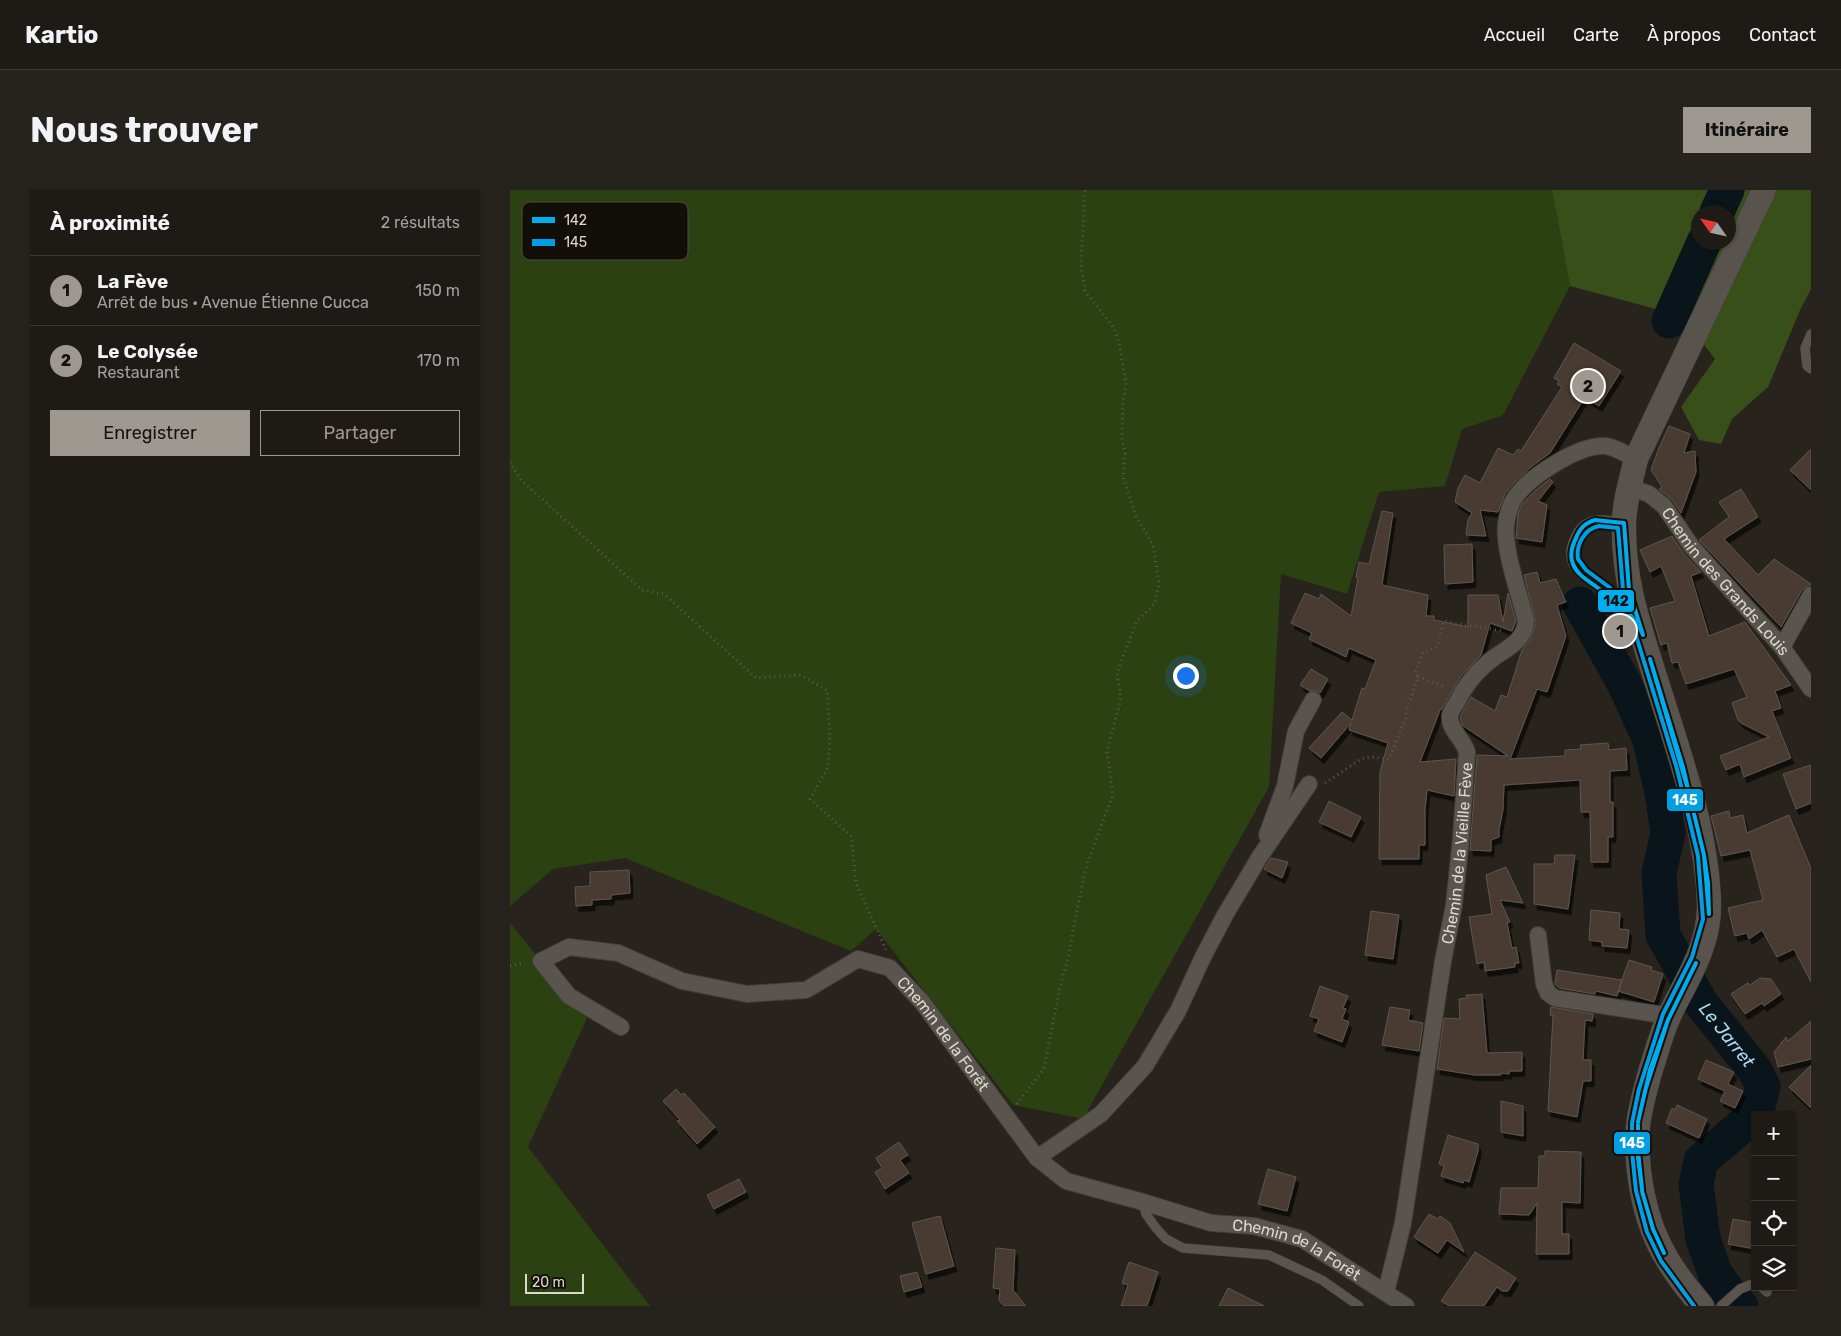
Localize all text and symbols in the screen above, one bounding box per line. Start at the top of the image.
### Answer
text: Kartio [25,21,99,49]
text: Accueil [1484,24,1545,46]
text: Carte [1573,24,1619,46]
text: À propos [1647,24,1721,46]
text: Contact [1749,24,1816,46]
button: Itinéraire [1683,107,1811,153]
text: Nous trouver [30,109,258,151]
legend [522,202,688,260]
north arrow [1691,205,1736,250]
text: À proximité [50,210,170,235]
text: 142 [564,212,587,229]
text: 2 résultats [381,213,460,232]
text: 145 [564,234,587,251]
text: La Fève [97,270,168,293]
text: 1 [62,281,70,300]
text: 150 m [415,281,460,300]
text: Arrêt de bus · Avenue Étienne Cucca [97,293,369,312]
text: Le Colysée [97,340,198,363]
text: 2 [61,351,71,370]
text: 170 m [417,351,460,370]
text: Restaurant [97,363,180,382]
pin: 2 [1572,367,1604,405]
button: Enregistrer [50,410,250,456]
button: Partager [260,410,460,456]
street label: Chemin des Grands Louis [1658,503,1794,659]
line badge: 142 [1597,589,1635,613]
text: 142 [1603,593,1629,610]
pin: 1 [1604,612,1636,650]
your location [1173,663,1199,689]
street label: Chemin de la Vieille Fève [1437,762,1476,946]
line badge: 145 [1666,788,1704,812]
text: 145 [1672,792,1698,809]
street label: Chemin de la Forêt [893,972,994,1095]
water label: Le Jarret [1694,998,1760,1073]
map controls [1751,1111,1796,1291]
button: + [1751,1111,1796,1156]
line badge: 145 [1613,1131,1651,1155]
text: 145 [1619,1135,1645,1152]
button: − [1751,1156,1796,1201]
button: locate [1751,1201,1796,1246]
street label: Chemin de la Forêt [1232,1215,1365,1284]
button: layers [1751,1246,1796,1291]
scale bar [525,1271,584,1294]
text: 20 m [532,1274,565,1291]

